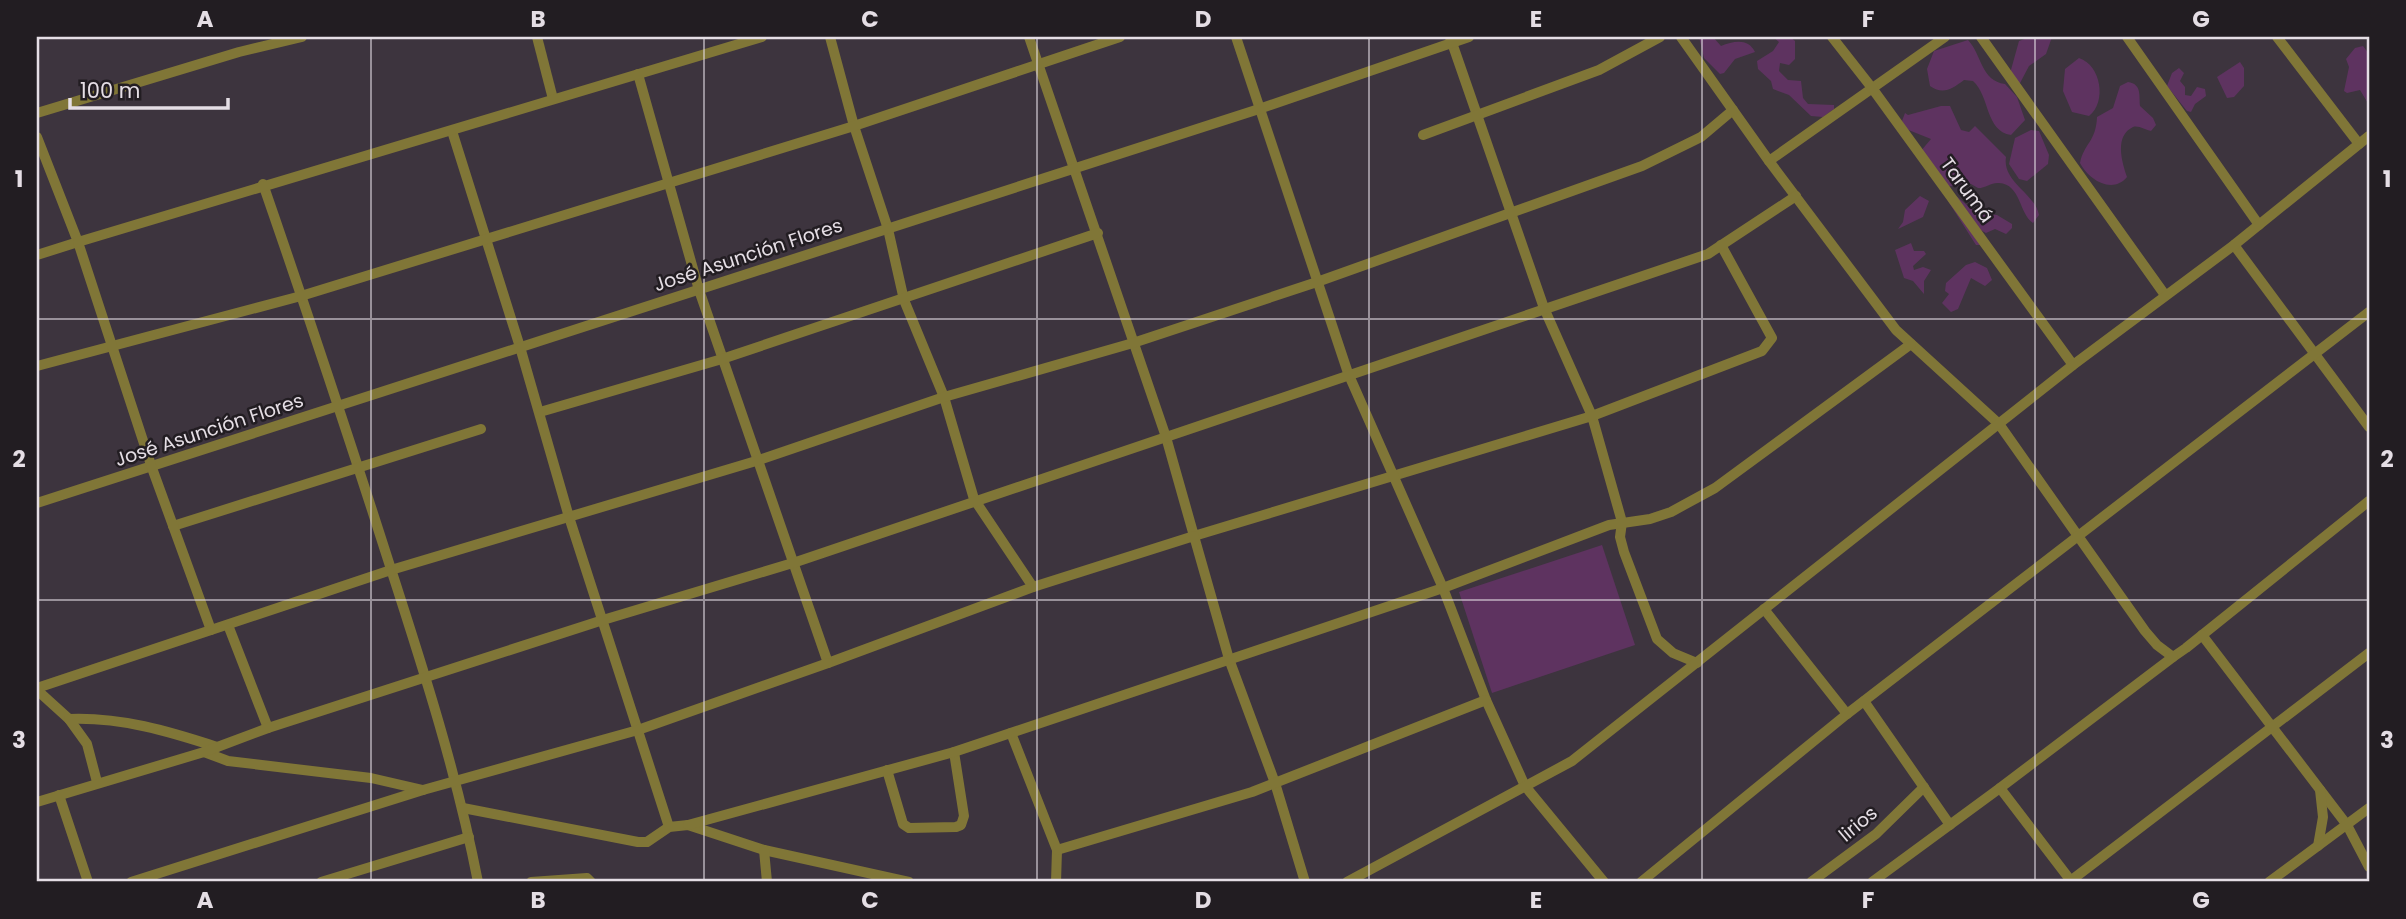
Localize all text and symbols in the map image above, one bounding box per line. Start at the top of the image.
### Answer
text: A [197,3,214,35]
text: B [530,3,546,35]
text: C [861,3,879,35]
text: D [1195,3,1211,35]
text: E [1530,3,1542,35]
text: F [1862,3,1874,35]
text: G [2192,3,2210,35]
scale bar [70,66,228,110]
text: 100 m [80,76,140,105]
street label: Tarumá [1934,152,2000,228]
text: 1 [15,163,23,195]
text: 1 [2383,163,2391,195]
street label: José Asunción Flores [650,212,846,298]
street label: José Asunción Flores [111,387,307,473]
text: 2 [12,443,26,475]
text: 2 [2380,443,2394,475]
text: 3 [12,724,26,756]
text: 3 [2380,724,2394,756]
street label: lirios [1833,800,1883,848]
text: A [197,884,214,916]
text: B [530,884,546,916]
text: C [861,884,879,916]
text: D [1195,884,1211,916]
text: E [1530,884,1542,916]
text: F [1862,884,1874,916]
text: G [2192,884,2210,916]

